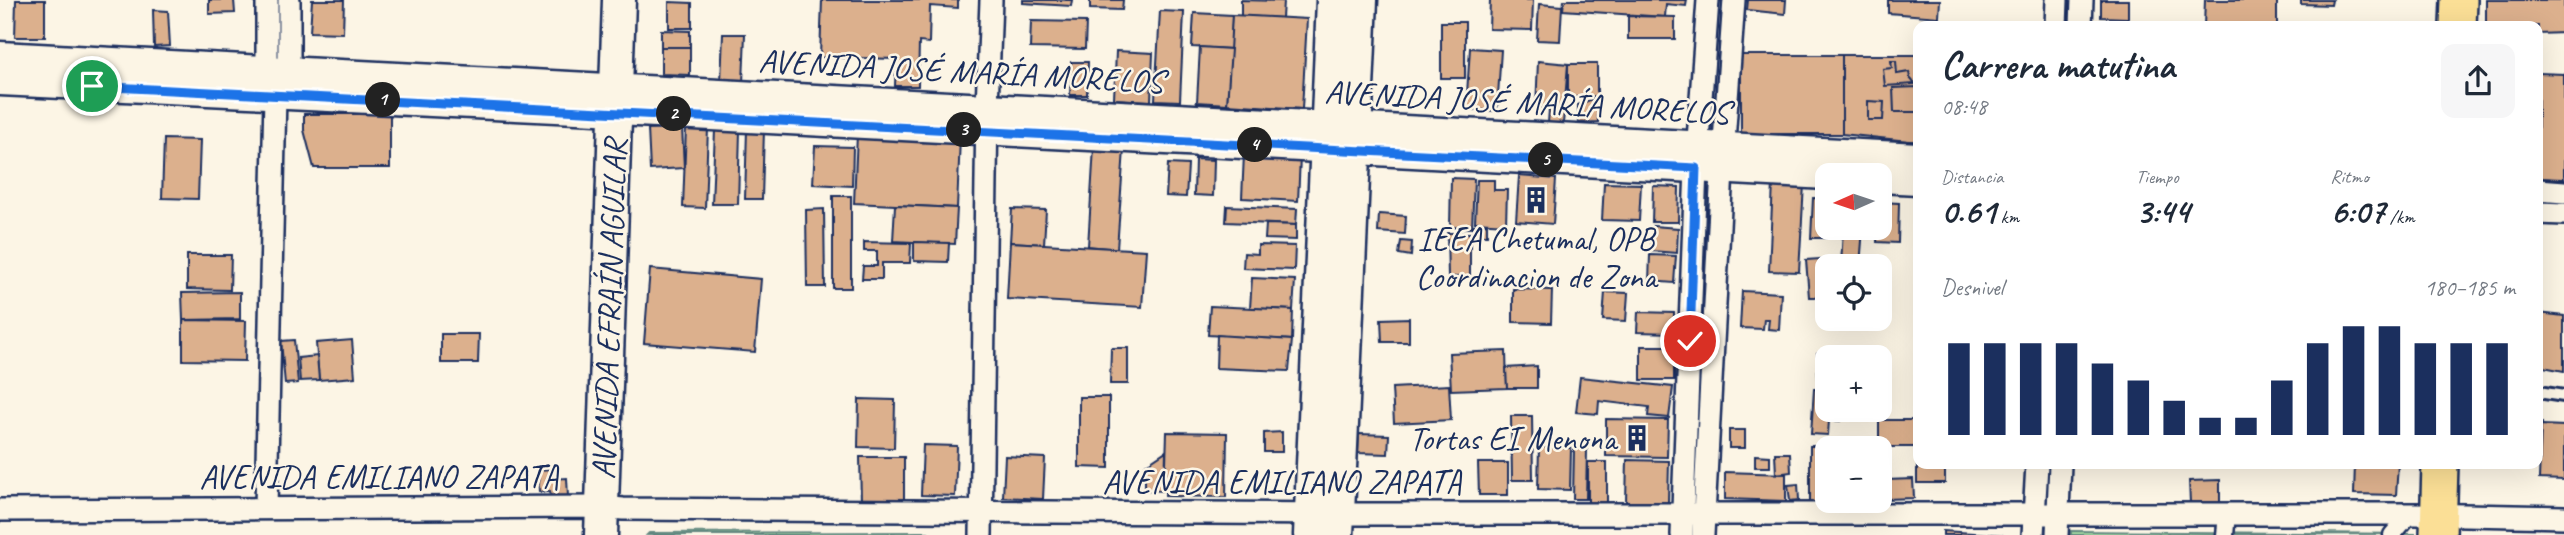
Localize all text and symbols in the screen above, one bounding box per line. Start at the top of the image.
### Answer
street label: AVENIDA JOSÉ MARÍA MORELOS [758,39,1170,103]
text: Carrera matutina [1941,42,2175,89]
button: share [2441,44,2515,118]
pin [62,56,122,116]
icon: arrive [73,67,111,105]
street label: AVENIDA JOSÉ MARÍA MORELOS [1324,70,1736,134]
pin: 1 [366,82,400,118]
text: 1 [378,87,387,111]
text: 08:48 [1941,92,1987,121]
pin: 2 [656,96,692,132]
text: 2 [669,101,678,125]
pin: 3 [946,113,982,148]
text: 3 [959,117,968,141]
pin: 4 [1238,128,1272,162]
text: 4 [1250,132,1259,156]
street label: AVENIDA EFRAÍN AGUILAR [582,134,636,480]
pin: 5 [1528,142,1564,178]
text: 5 [1541,147,1550,171]
north arrow [1815,163,1892,240]
map controls [1815,163,1892,513]
text: Distancia [1941,165,2003,189]
text: Tiempo [2136,165,2179,189]
text: Ritmo [2330,165,2369,189]
building icon: IEEA Chetumal, OPB Coordinacion de Zona [1521,185,1551,215]
text: 0.61 [1941,189,1996,234]
text: 3:44 [2136,189,2190,234]
text: 6:07 [2330,189,2385,234]
text: km [1996,205,2019,229]
text: /km [2385,205,2415,229]
place label: IEEA Chetumal, OPB Coordinacion de Zona [1416,218,1659,298]
button: locate [1815,254,1892,331]
text: Desnivel [1941,273,2003,302]
text: 180–185 m [2424,273,2515,302]
pin [1660,311,1720,371]
icon: check [1671,322,1709,360]
button: + [1815,345,1892,422]
place label: Tortas EI Menona [1409,418,1618,460]
building icon: Tortas EI Menona [1622,423,1652,453]
button: − [1815,436,1892,513]
street label: AVENIDA EMILIANO ZAPATA [199,456,560,498]
street label: AVENIDA EMILIANO ZAPATA [1102,461,1463,503]

